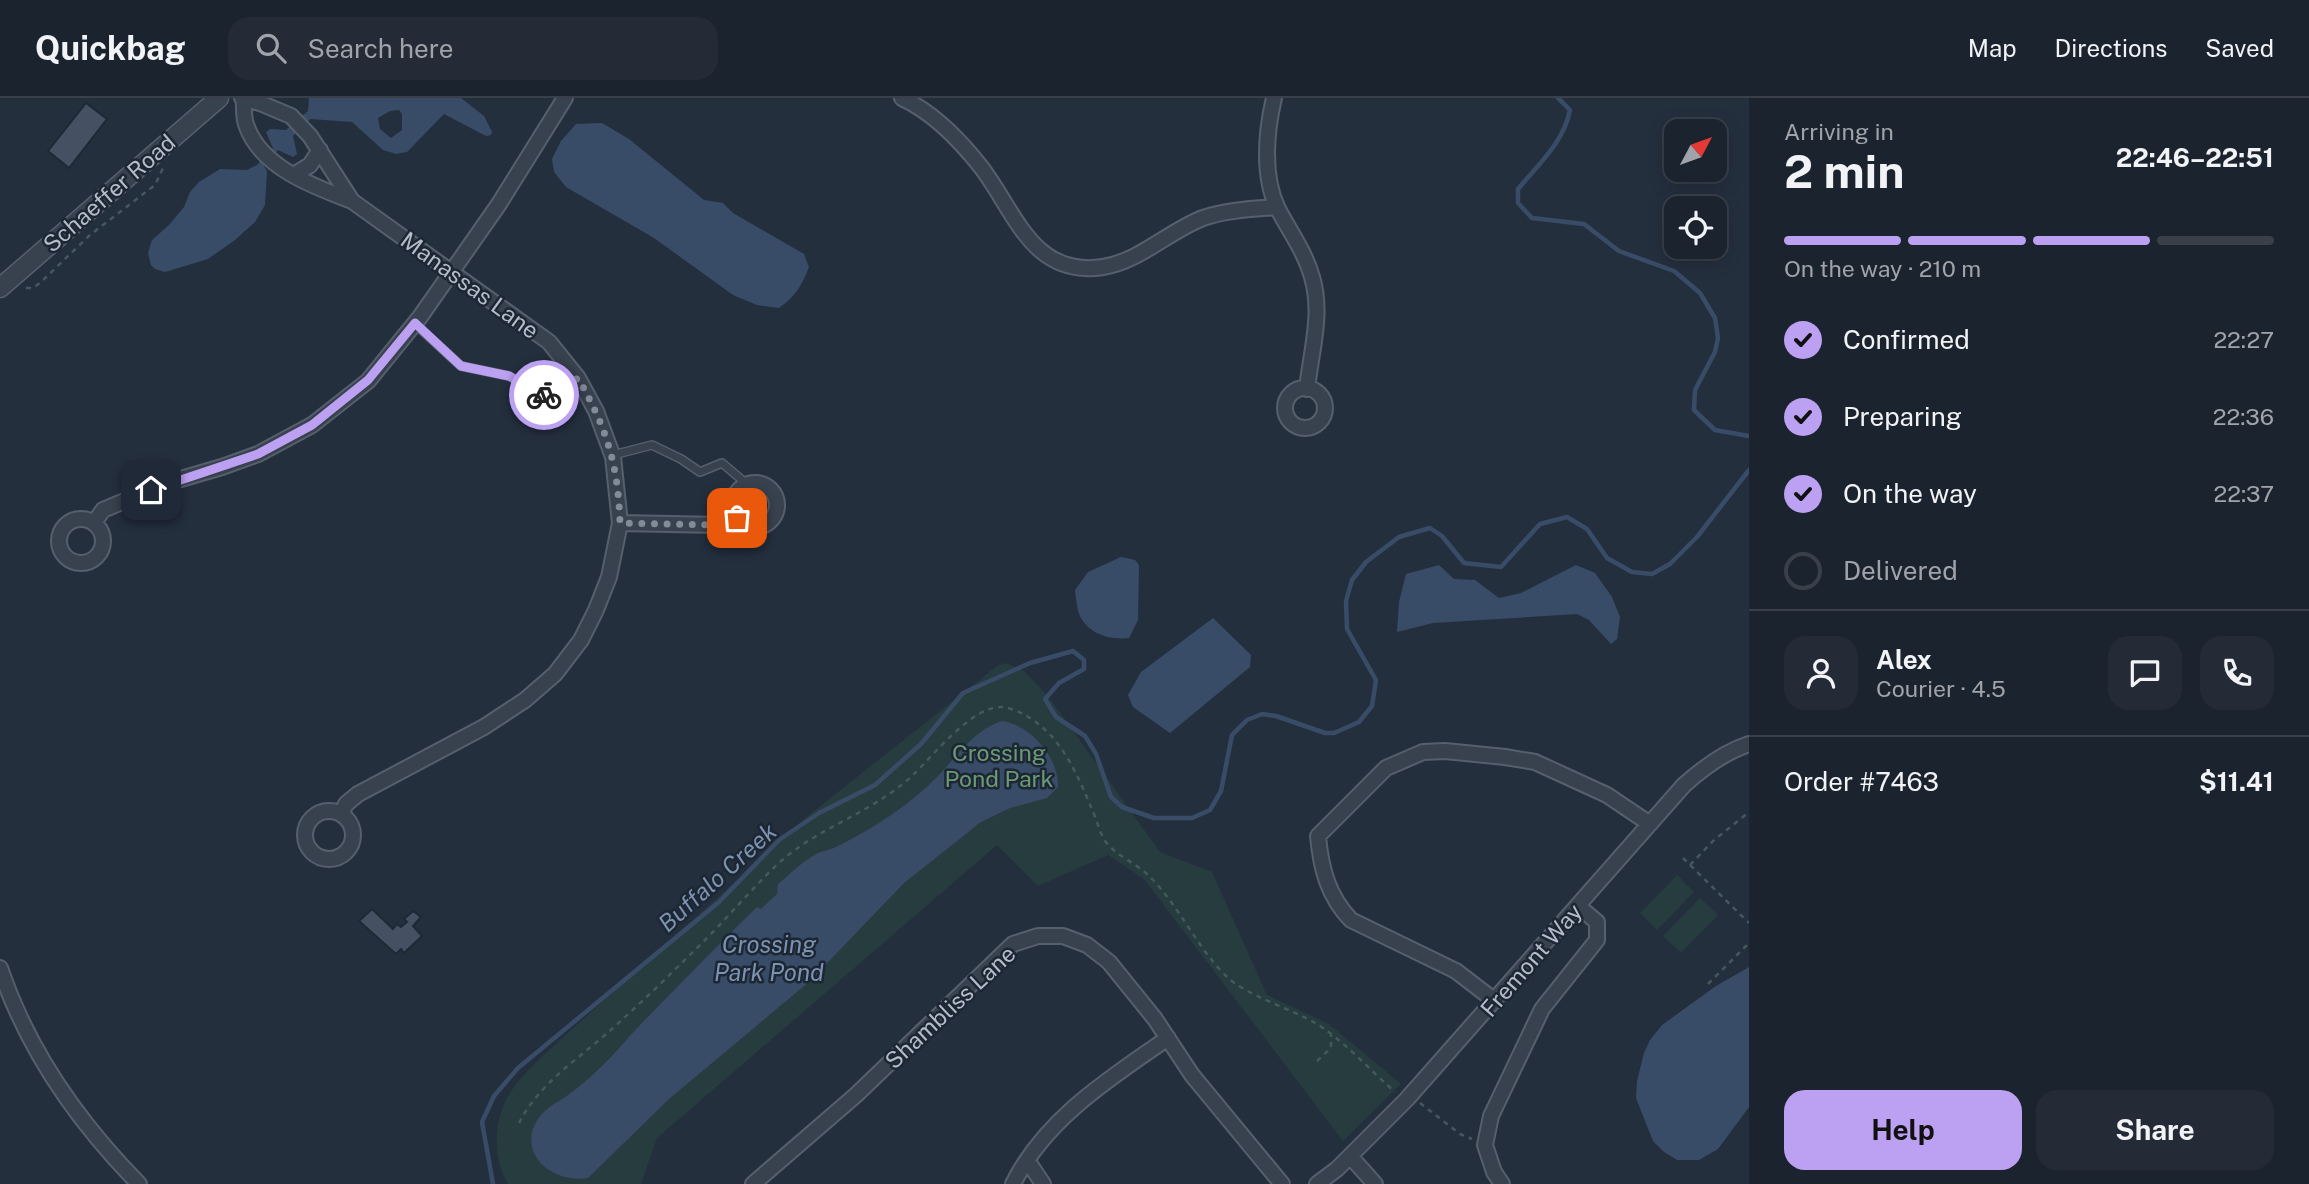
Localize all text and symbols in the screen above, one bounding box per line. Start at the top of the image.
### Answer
search box [228,17,718,80]
text: Quickbag [35,29,186,67]
icon: search [252,29,290,67]
text: Search here [308,33,454,64]
text: Map [1968,34,2017,62]
text: Directions [2055,34,2167,62]
text: Saved [2205,34,2274,62]
text: Arriving in [1784,118,1894,145]
north arrow [1664,119,1727,182]
map controls [1664,119,1727,259]
street label: Schaeffer Road [38,128,180,258]
text: 22:46–22:51 [2116,142,2274,173]
text: 2 min [1784,144,1904,198]
button: locate [1664,196,1727,259]
street label: Manassas Lane [396,226,544,344]
text: On the way · 210 m [1784,255,1981,282]
icon: check [1784,321,1822,359]
text: Confirmed [1843,324,1970,355]
text: 22:27 [2213,326,2274,353]
courier [509,360,579,430]
icon: bike [525,376,563,414]
icon: check [1784,398,1822,436]
text: Preparing [1843,401,1962,432]
text: 22:36 [2213,403,2274,430]
pin [121,460,181,520]
icon: home [132,471,170,509]
icon: check [1784,475,1822,513]
text: On the way [1843,478,1977,509]
text: 22:37 [2214,480,2274,507]
pin [707,488,767,548]
icon: bag [718,499,756,537]
text: Delivered [1843,555,1958,586]
button: person [1784,636,1858,710]
button: chat [2108,636,2182,710]
button: phone [2200,636,2274,710]
text: Alex [1876,644,1932,675]
text: Courier · 4.5 [1876,675,2006,702]
park label: Crossing Pond Park [944,739,1054,792]
text: Order #7463 [1784,766,1939,797]
text: $11.41 [2199,766,2274,797]
water label: Buffalo Creek [652,817,782,937]
street label: Fremont Way [1475,898,1587,1022]
water label: Crossing Park Pond [714,930,824,986]
street label: Shambliss Lane [879,940,1021,1074]
button: Help [1784,1090,2022,1170]
button: Share [2036,1090,2274,1170]

